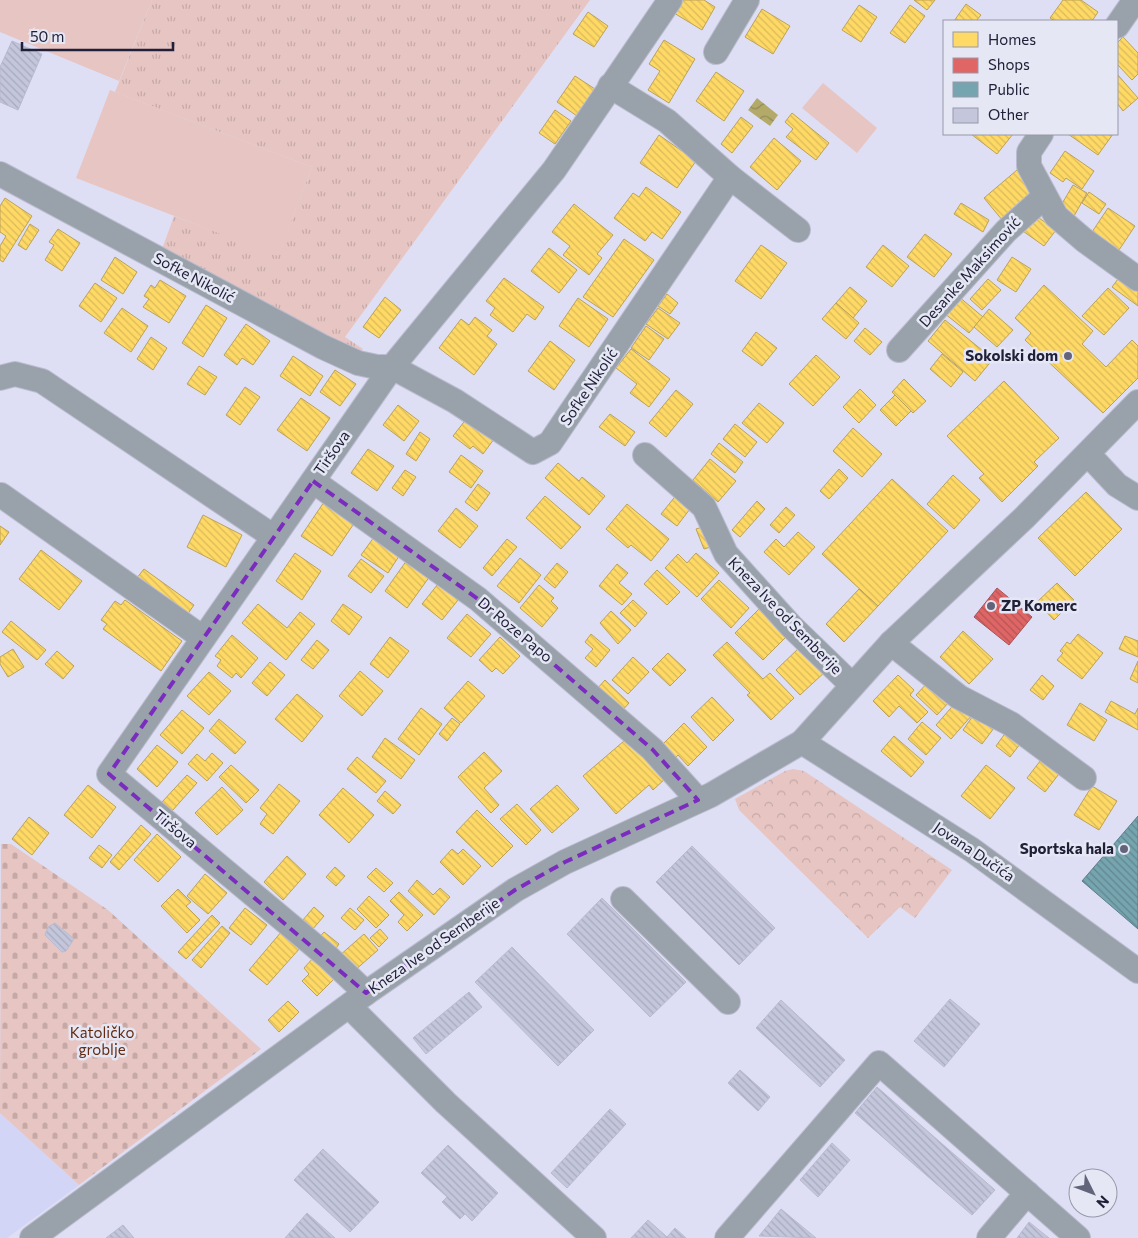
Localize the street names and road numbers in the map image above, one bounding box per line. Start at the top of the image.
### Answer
street label: Desanke Maksimović [915,212,1024,330]
street label: Sofke Nikolić [151,248,238,306]
street label: Sofke Nikolić [556,344,621,428]
street label: Tiršova [309,427,353,478]
street label: Kneza Ive od Semberije [725,553,846,678]
street label: Dr Roze Papo [475,593,557,666]
street label: Tiršova [151,805,201,851]
street label: Jovana Dučića [931,818,1018,885]
street label: Kneza Ive od Semberije [364,893,502,997]

